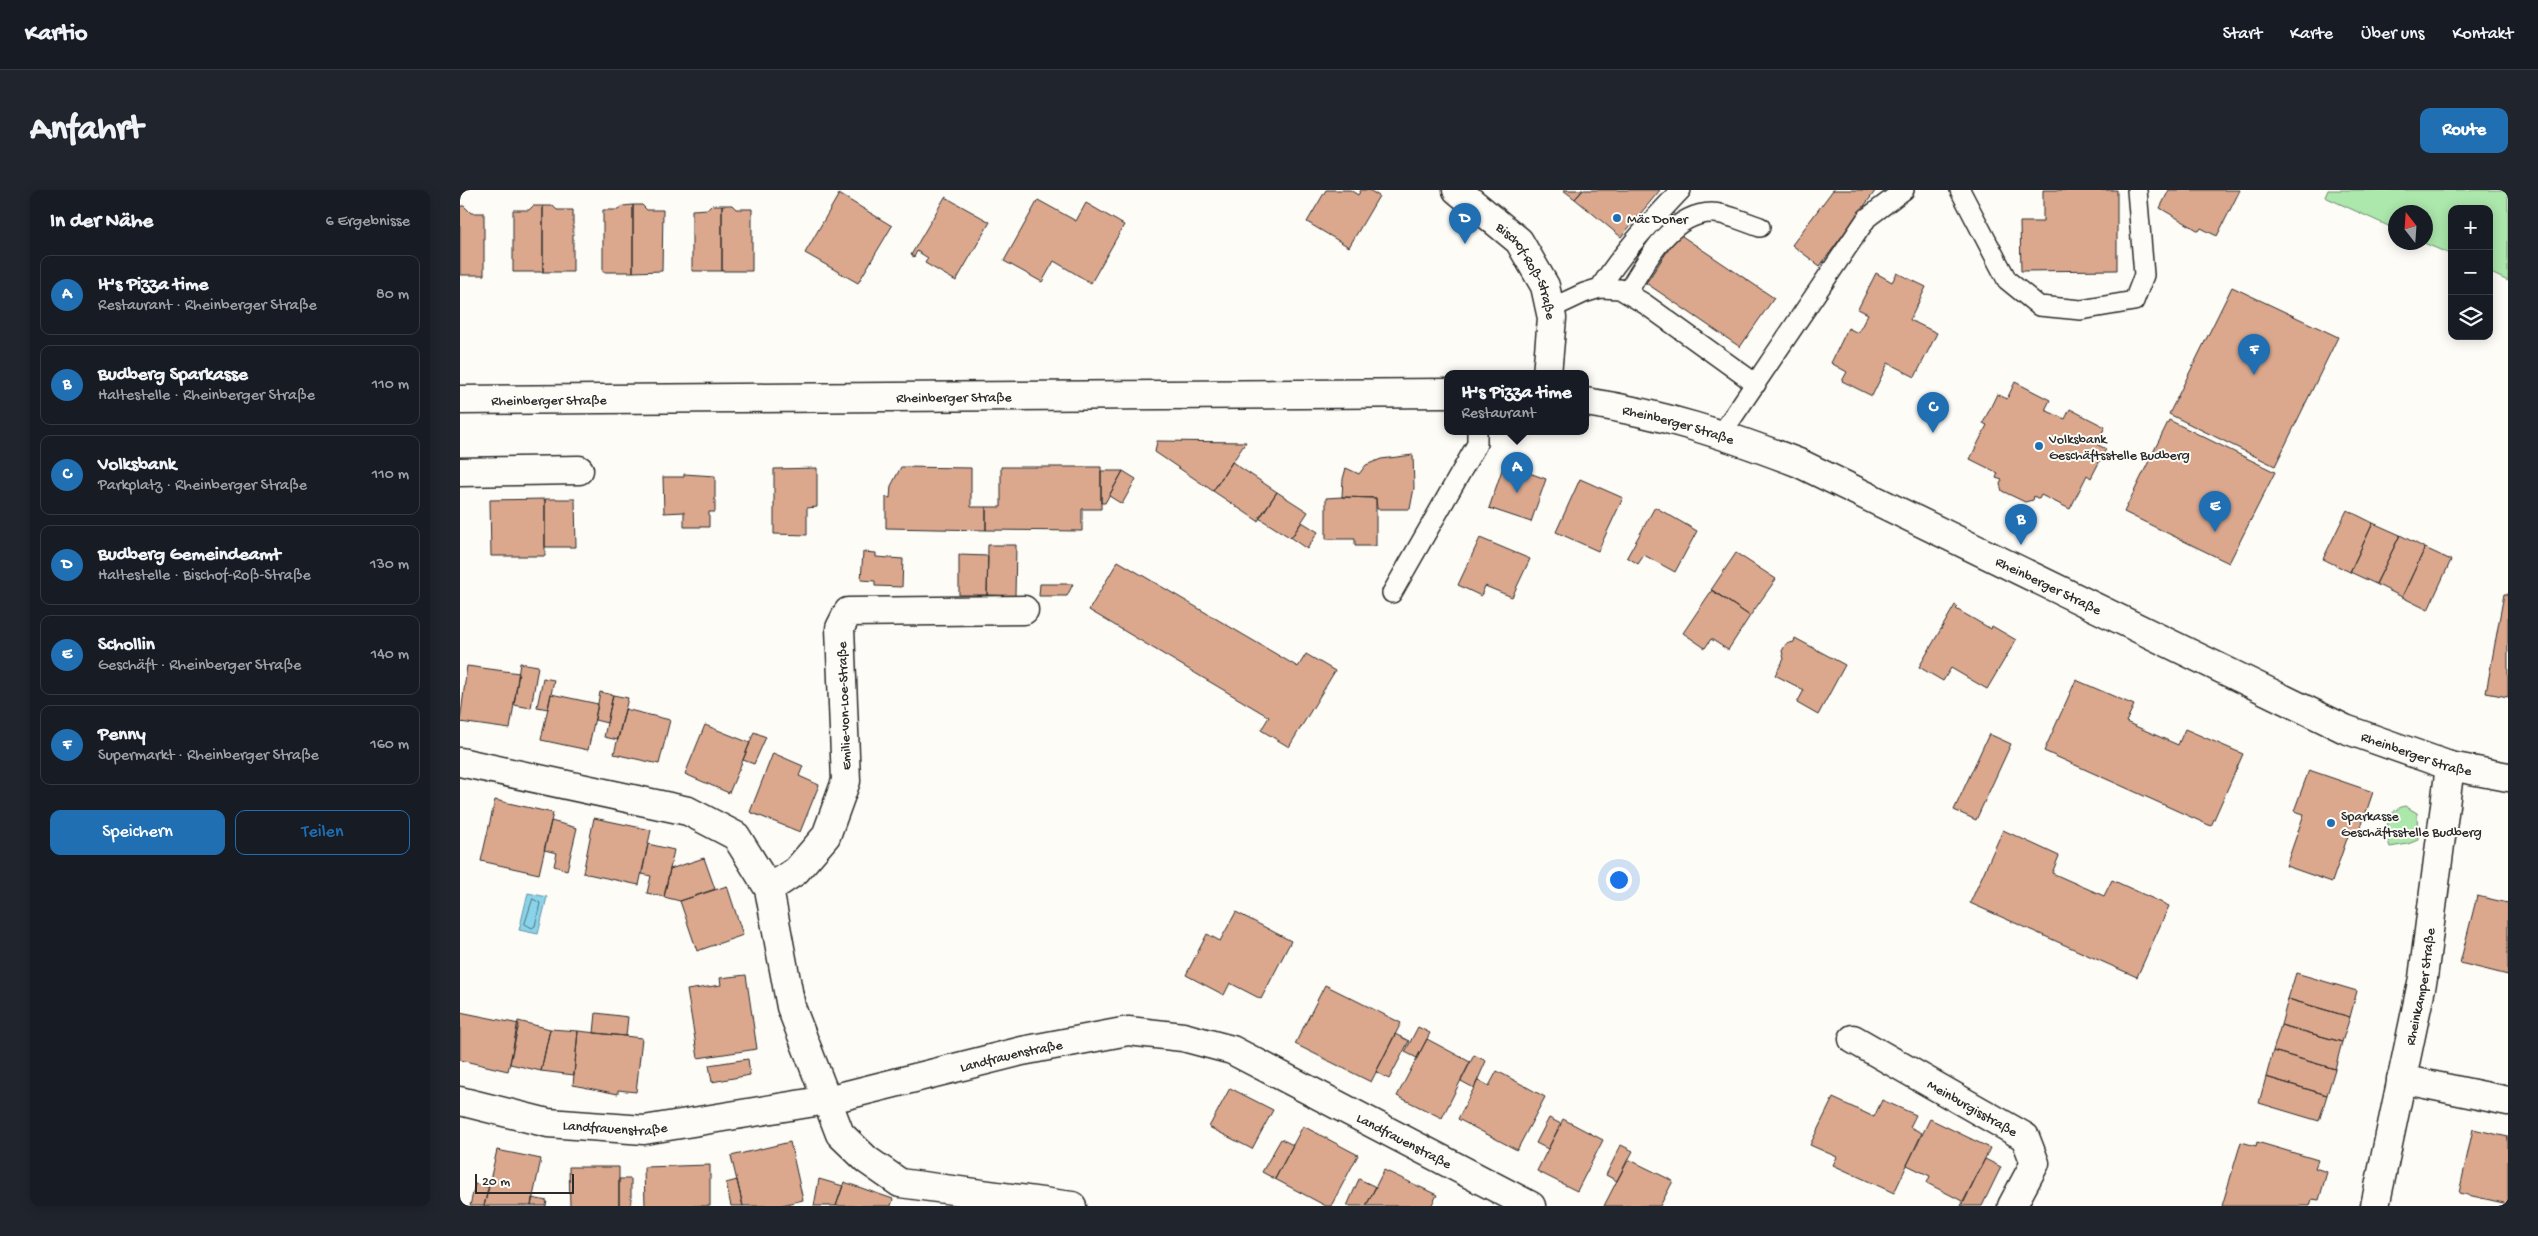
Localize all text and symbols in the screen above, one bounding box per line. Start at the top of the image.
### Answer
text: Kartio [25,20,88,49]
text: Start [2223,24,2262,45]
text: Karte [2290,24,2333,45]
text: Über uns [2361,24,2424,45]
text: Kontakt [2452,24,2513,45]
button: Route [2420,108,2508,153]
text: Anfahrt [30,110,143,151]
pin: D [1449,203,1481,244]
north arrow [2388,205,2433,250]
map controls [2448,205,2493,340]
button: + [2448,205,2493,250]
text: In der Nähe [50,210,153,235]
marker: Mäc Doner [1611,212,1623,224]
place label: Mäc Doner [1627,212,1689,229]
text: 6 Ergebnisse [326,213,410,232]
street label: Bischof-Roß-Straße [1491,219,1558,322]
button: − [2448,250,2493,295]
text: It's Pizza time [98,274,208,297]
text: A [62,286,72,305]
text: 80 m [376,286,409,305]
button: layers [2448,295,2493,340]
text: Restaurant · Rheinberger Straße [98,297,317,316]
pin: F [2238,334,2270,375]
text: Budberg Sparkasse [98,364,248,387]
popup [1444,370,1589,435]
text: B [63,376,71,395]
text: 110 m [372,376,409,395]
text: It's Pizza time [1461,382,1572,405]
text: Haltestelle · Rheinberger Straße [98,387,315,406]
street label: Rheinberger Straße [896,390,1013,408]
pin: C [1917,392,1949,433]
street label: Rheinberger Straße [491,393,608,411]
street label: Rheinberger Straße [1620,403,1737,450]
text: Restaurant [1461,405,1536,424]
place label: Volksbank Geschäftsstelle Budberg [2048,432,2190,465]
marker: Volksbank Geschäftsstelle Budberg [2033,440,2045,452]
pin: A [1501,452,1533,493]
text: Volksbank [98,454,176,477]
text: C [63,466,71,485]
text: 110 m [372,466,409,485]
text: Parkplatz · Rheinberger Straße [98,477,307,496]
pin: E [2199,491,2231,532]
pin: B [2005,504,2037,545]
text: Budberg Gemeindeamt [98,544,281,567]
street label: Rheinberger Straße [1992,554,2104,620]
text: D [62,556,72,575]
text: 130 m [370,556,409,575]
text: Haltestelle · Bischof-Roß-Straße [98,567,311,586]
text: Schollin [98,634,155,657]
street label: Emilie-von-Loe-Straße [835,641,856,770]
text: E [62,646,72,665]
text: 140 m [371,646,409,665]
text: Geschäft · Rheinberger Straße [98,657,301,676]
text: Penny [98,724,146,747]
street label: Rheinberger Straße [2358,729,2474,781]
text: F [63,736,71,755]
text: 160 m [370,736,409,755]
text: Supermarkt · Rheinberger Straße [98,747,319,766]
place label: Sparkasse Geschäftsstelle Budberg [2341,809,2482,842]
button: Speichern [50,810,225,855]
button: Teilen [235,810,410,855]
marker: Sparkasse Geschäftsstelle Budberg [2325,817,2337,829]
your location [1606,867,1632,893]
street label: Rheinkamper Straße [2403,926,2440,1047]
street label: Landfrauenstraße [959,1037,1065,1077]
street label: Meinburgisstraße [1924,1077,2020,1142]
street label: Landfrauenstraße [1353,1111,1454,1174]
street label: Landfrauenstraße [562,1118,670,1141]
scale bar [475,1171,574,1194]
text: 20 m [482,1174,510,1191]

